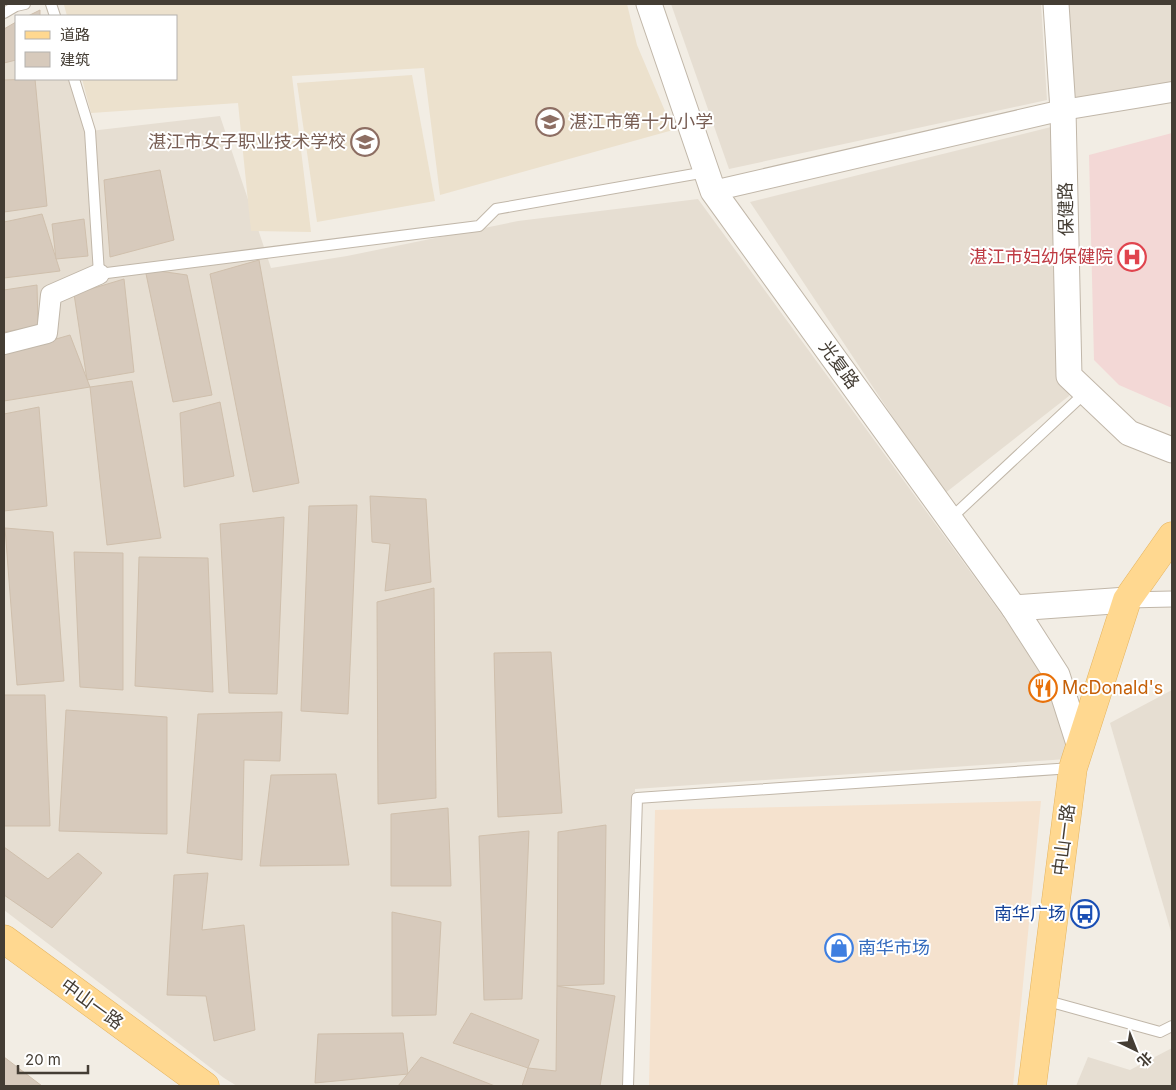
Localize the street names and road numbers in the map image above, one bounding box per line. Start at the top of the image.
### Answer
street label: 保健路 [1055,182,1076,236]
street label: 光复路 [815,337,864,393]
street label: 中山一路 [1049,803,1078,877]
street label: 中山一路 [57,974,128,1033]

